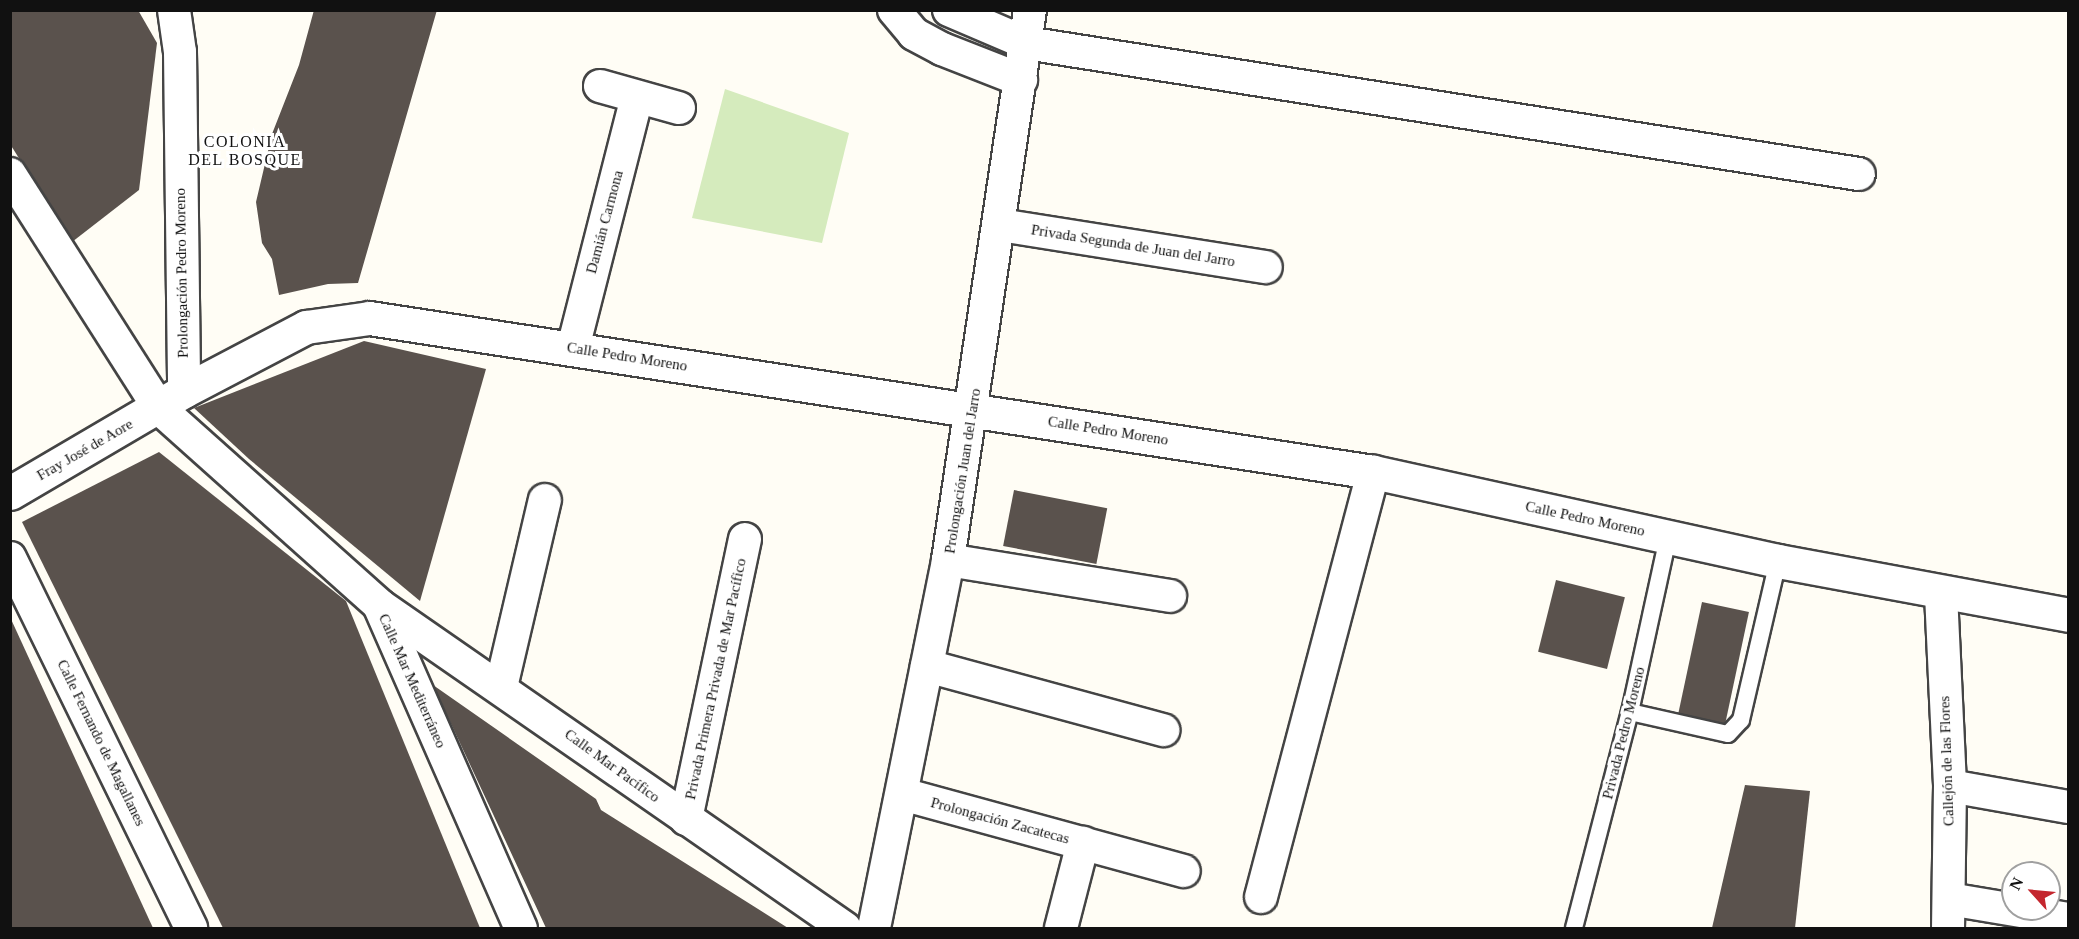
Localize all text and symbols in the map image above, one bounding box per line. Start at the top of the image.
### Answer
district label: COLONIA DEL BOSQUE [188,132,302,170]
street label: Damián Carmona [583,168,627,276]
street label: Prolongación Pedro Moreno [172,188,192,358]
street label: Privada Segunda de Juan del Jarro [1030,221,1236,271]
street label: Calle Pedro Moreno [566,339,688,375]
street label: Prolongación Juan del Jarro [941,387,985,555]
street label: Calle Pedro Moreno [1047,413,1169,449]
street label: Fray José de Aore [33,415,137,485]
street label: Calle Pedro Moreno [1524,498,1646,540]
street label: Privada Primera Privada de Mar Pacífico [682,557,750,801]
street label: Calle Mar Mediterráneo [374,611,450,751]
street label: Calle Fernando de Magallanes [53,657,149,829]
street label: Privada Pedro Moreno [1599,665,1649,801]
street label: Callejón de las Flores [1936,696,1958,826]
street label: Calle Mar Pacífico [561,725,663,807]
street label: Prolongación Zacatecas [929,794,1071,848]
north arrow [2001,861,2061,921]
text: N [2006,874,2026,893]

